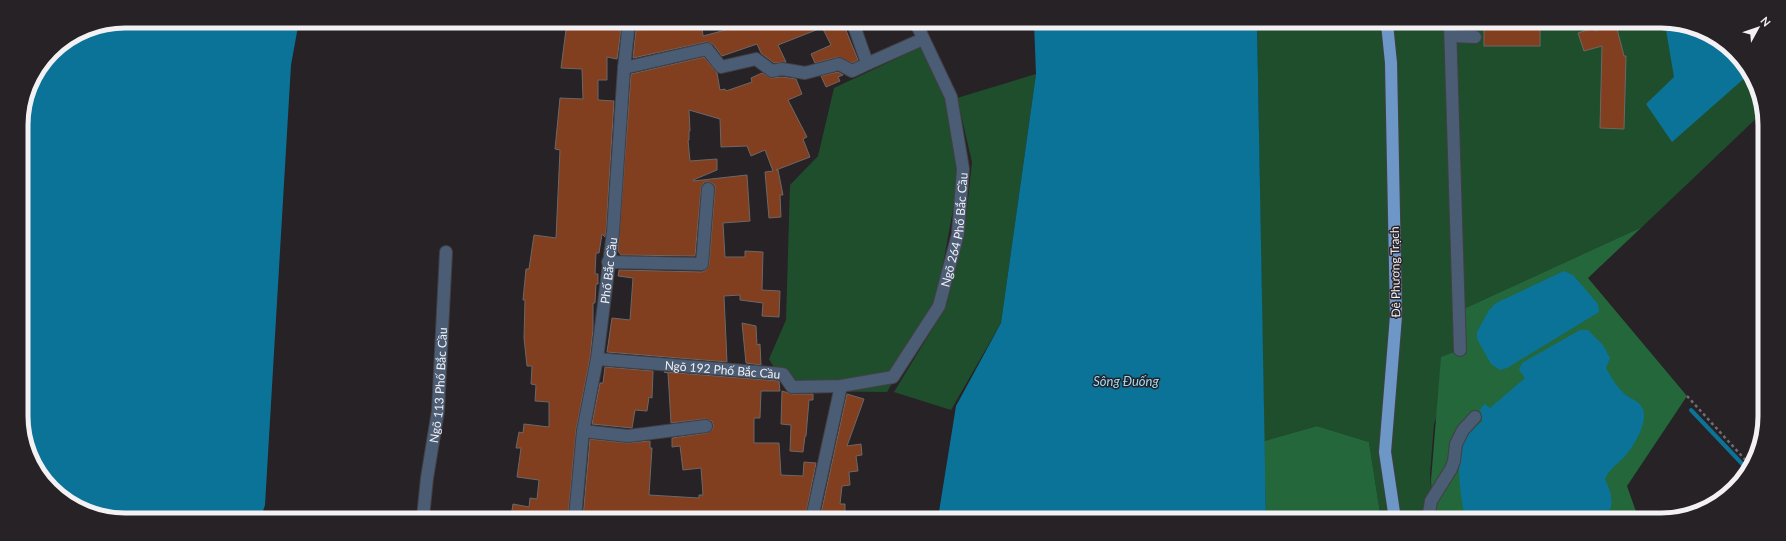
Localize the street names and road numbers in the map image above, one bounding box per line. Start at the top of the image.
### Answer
street label: Ngõ 264 Phố Bắc Cầu [937,172,970,288]
street label: Đê Phương Trạch [1387,226,1403,318]
street label: Phố Bắc Cầu [597,236,620,305]
street label: Ngõ 113 Phố Bắc Cầu [425,327,450,444]
street label: Ngõ 192 Phố Bắc Cầu [664,357,781,381]

